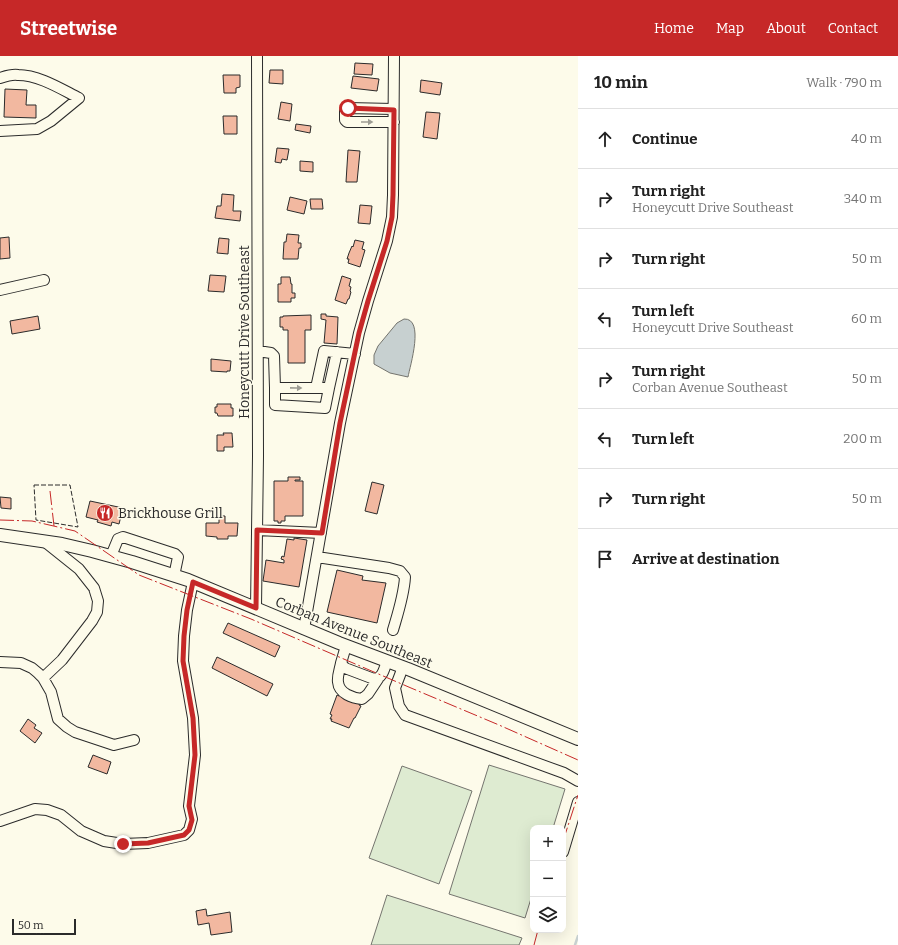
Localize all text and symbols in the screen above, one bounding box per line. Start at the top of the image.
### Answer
text: Streetwise [20,17,117,40]
text: Home [654,20,694,37]
text: Map [716,20,744,37]
text: About [766,20,806,37]
text: Contact [828,20,878,37]
text: 10 min [594,72,648,93]
text: Walk · 790 m [806,75,882,90]
route start [339,99,357,117]
one-way arrow [361,119,374,125]
icon: ahead [594,128,616,150]
text: Continue [632,130,698,148]
text: 40 m [851,131,882,146]
text: Turn right [632,182,705,200]
icon: right [594,188,616,210]
text: 340 m [844,191,882,206]
text: Honeycutt Drive Southeast [632,200,793,215]
street label: Honeycutt Drive Southeast [236,245,253,419]
icon: right [594,248,616,270]
text: Turn right [632,250,705,268]
text: 50 m [852,251,882,266]
text: Turn left [632,302,694,320]
icon: left [594,308,616,330]
text: 60 m [851,311,882,326]
text: Honeycutt Drive Southeast [632,320,793,335]
text: Turn right [632,362,705,380]
icon: right [594,368,616,390]
text: 50 m [852,371,882,386]
text: Corban Avenue Southeast [632,380,788,395]
one-way arrow [290,385,303,391]
icon: left [594,428,616,450]
text: Turn left [632,430,694,448]
text: 200 m [843,431,882,446]
icon: right [594,488,616,510]
text: Turn right [632,490,705,508]
text: 50 m [852,491,882,506]
restaurant icon: Brickhouse Grill [95,503,115,523]
place label: Brickhouse Grill [118,505,223,522]
icon: arrive [594,548,616,570]
text: Arrive at destination [632,550,779,568]
street label: Corban Avenue Southeast [273,593,435,672]
map controls [530,825,566,933]
button: + [530,825,566,861]
route end [114,835,132,853]
button: − [530,861,566,897]
button: layers [530,897,566,933]
scale bar [12,917,76,936]
text: 50 m [18,919,44,932]

